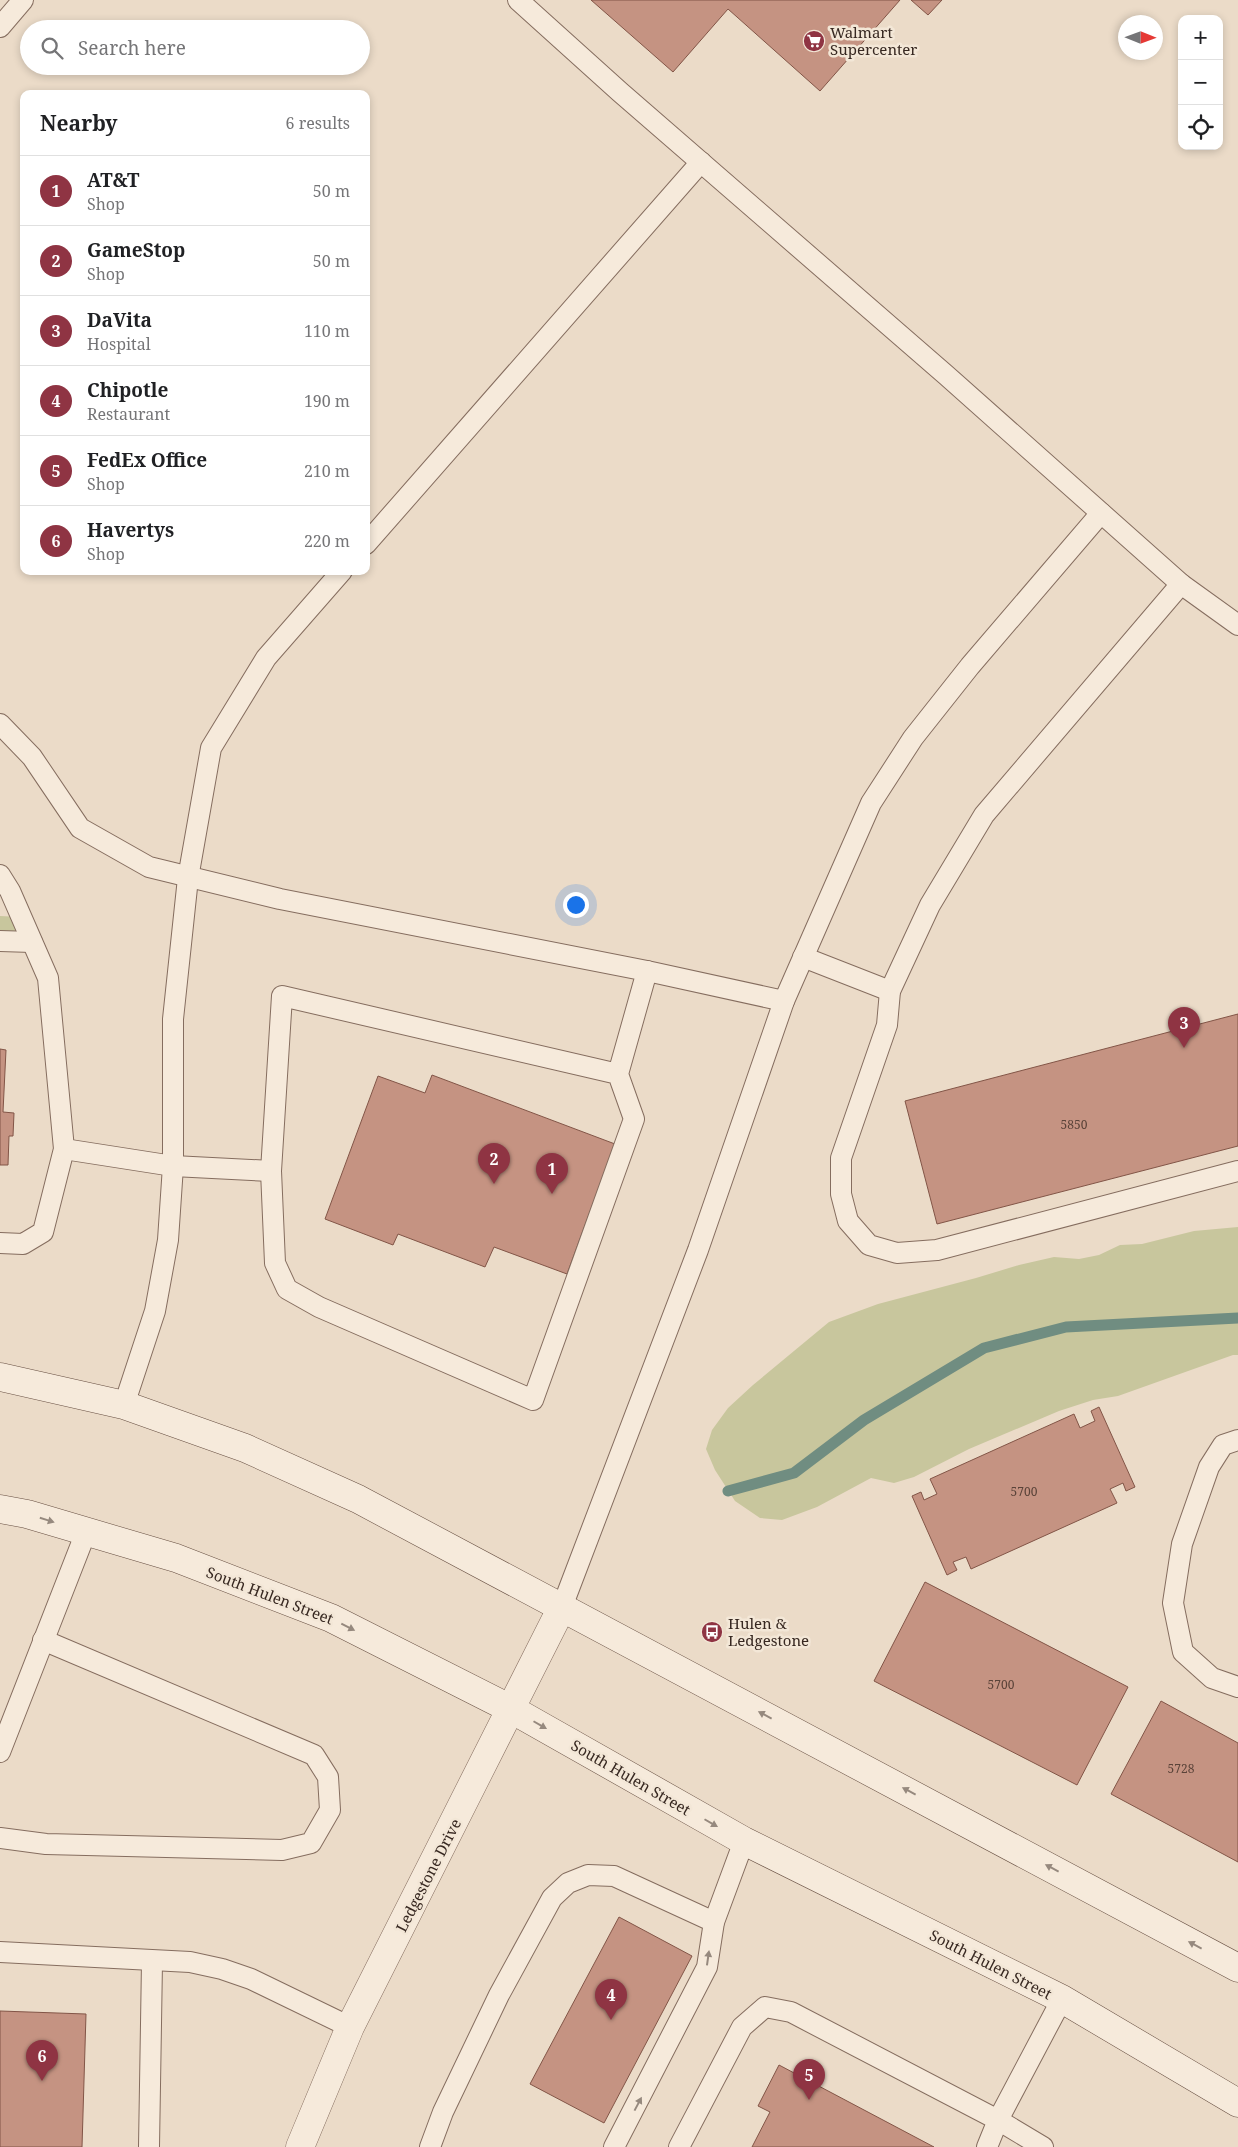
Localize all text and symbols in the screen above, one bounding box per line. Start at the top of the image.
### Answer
north arrow [1118,15,1163,60]
map controls [1178,15,1223,150]
button: + [1178,15,1223,60]
search box [20,20,370,75]
place label: Walmart Supercenter [830,22,917,59]
supermarket icon: Walmart Supercenter [802,29,826,53]
icon: search [38,34,66,62]
text: Search here [78,35,186,61]
button: − [1178,60,1223,105]
button: locate [1178,105,1223,150]
text: Nearby [40,109,118,137]
text: 6 results [286,112,350,134]
text: AT&T [87,167,139,193]
text: 1 [51,180,61,202]
text: 50 m [313,180,350,202]
text: Shop [87,193,125,215]
text: GameStop [87,237,185,263]
text: 2 [51,250,61,272]
text: 50 m [313,250,350,272]
text: Shop [87,263,125,285]
text: DaVita [87,307,152,333]
text: 3 [51,320,61,342]
text: 110 m [304,320,350,342]
text: Hospital [87,333,151,355]
text: Chipotle [87,377,168,403]
text: 4 [51,390,61,412]
text: 190 m [304,390,350,412]
text: Restaurant [87,403,170,425]
text: FedEx Office [87,447,207,473]
text: 5 [51,460,61,482]
text: 210 m [304,460,350,482]
text: Shop [87,473,125,495]
text: Havertys [87,517,174,543]
text: 6 [51,530,61,552]
text: 220 m [304,530,350,552]
text: Shop [87,543,125,565]
your location [563,892,589,918]
pin: 3 [1168,1007,1200,1048]
house number: 5850 [1061,1116,1088,1133]
pin: 2 [478,1143,510,1184]
pin: 1 [536,1153,568,1194]
house number: 5700 [1011,1483,1038,1500]
one-way arrow [40,1516,55,1524]
street label: South Hulen Street [204,1562,336,1628]
place label: Hulen & Ledgestone [728,1613,809,1650]
bus stop icon: Hulen & Ledgestone [700,1620,724,1644]
one-way arrow [341,1623,356,1631]
house number: 5700 [988,1676,1015,1693]
one-way arrow [758,1711,773,1719]
one-way arrow [532,1721,547,1729]
street label: South Hulen Street [568,1735,694,1819]
house number: 5728 [1168,1760,1195,1777]
one-way arrow [902,1787,915,1796]
street label: Ledgestone Drive [391,1815,465,1935]
one-way arrow [705,1818,718,1827]
one-way arrow [1045,1864,1059,1872]
street label: South Hulen Street [927,1925,1055,2003]
one-way arrow [1188,1941,1202,1949]
one-way arrow [704,1950,712,1966]
pin: 4 [595,1979,627,2020]
pin: 6 [26,2040,58,2081]
pin: 5 [793,2059,825,2100]
one-way arrow [633,2097,642,2111]

